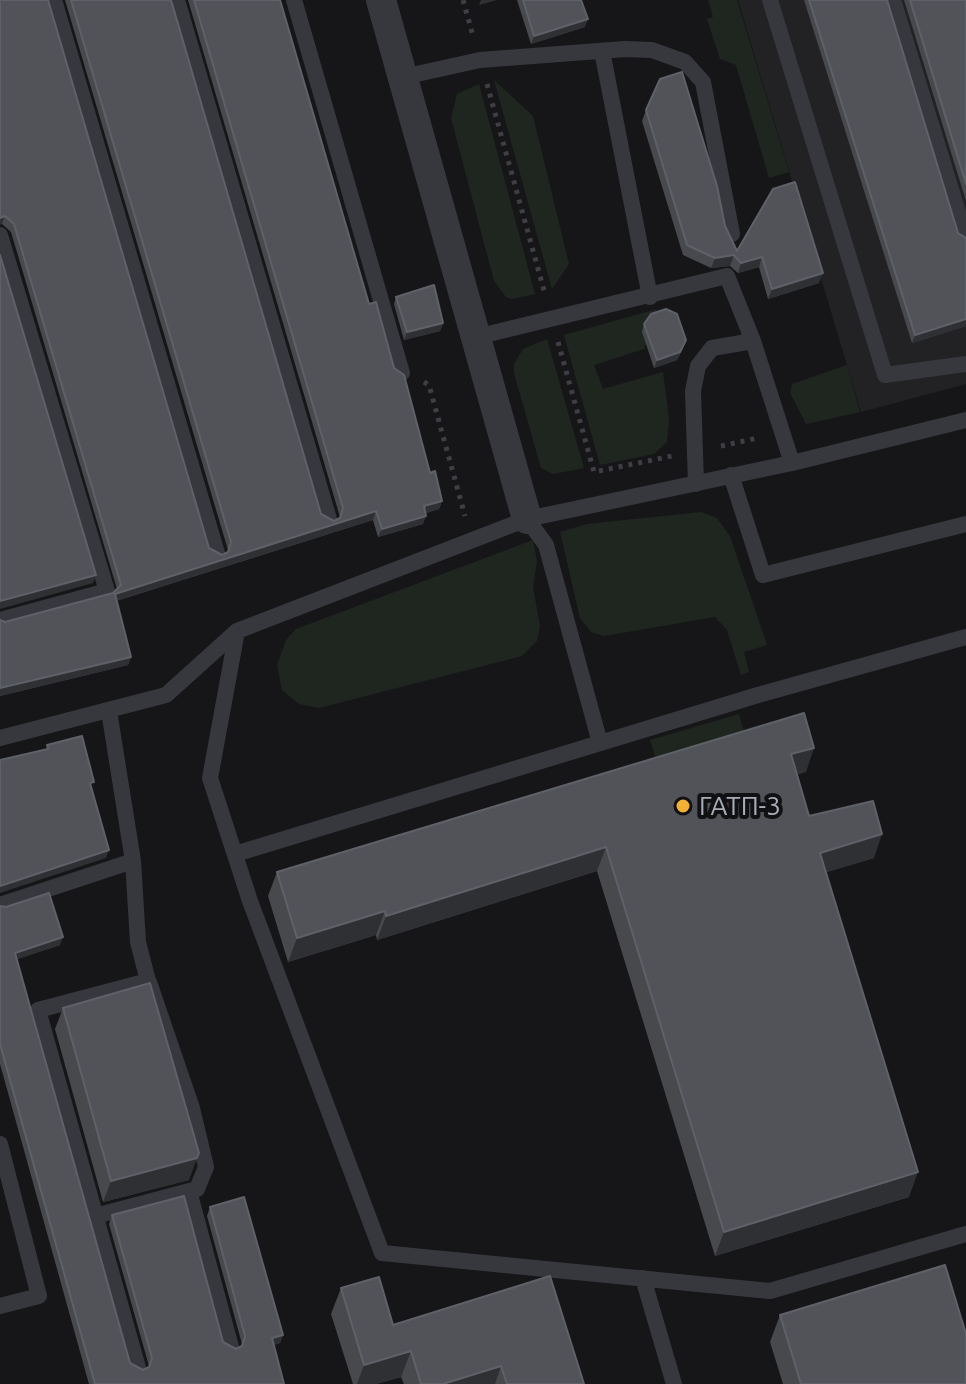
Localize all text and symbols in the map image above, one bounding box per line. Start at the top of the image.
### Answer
place label: ГАТП-3 [699,790,781,822]
marker: ГАТП-3 [674,797,692,815]

